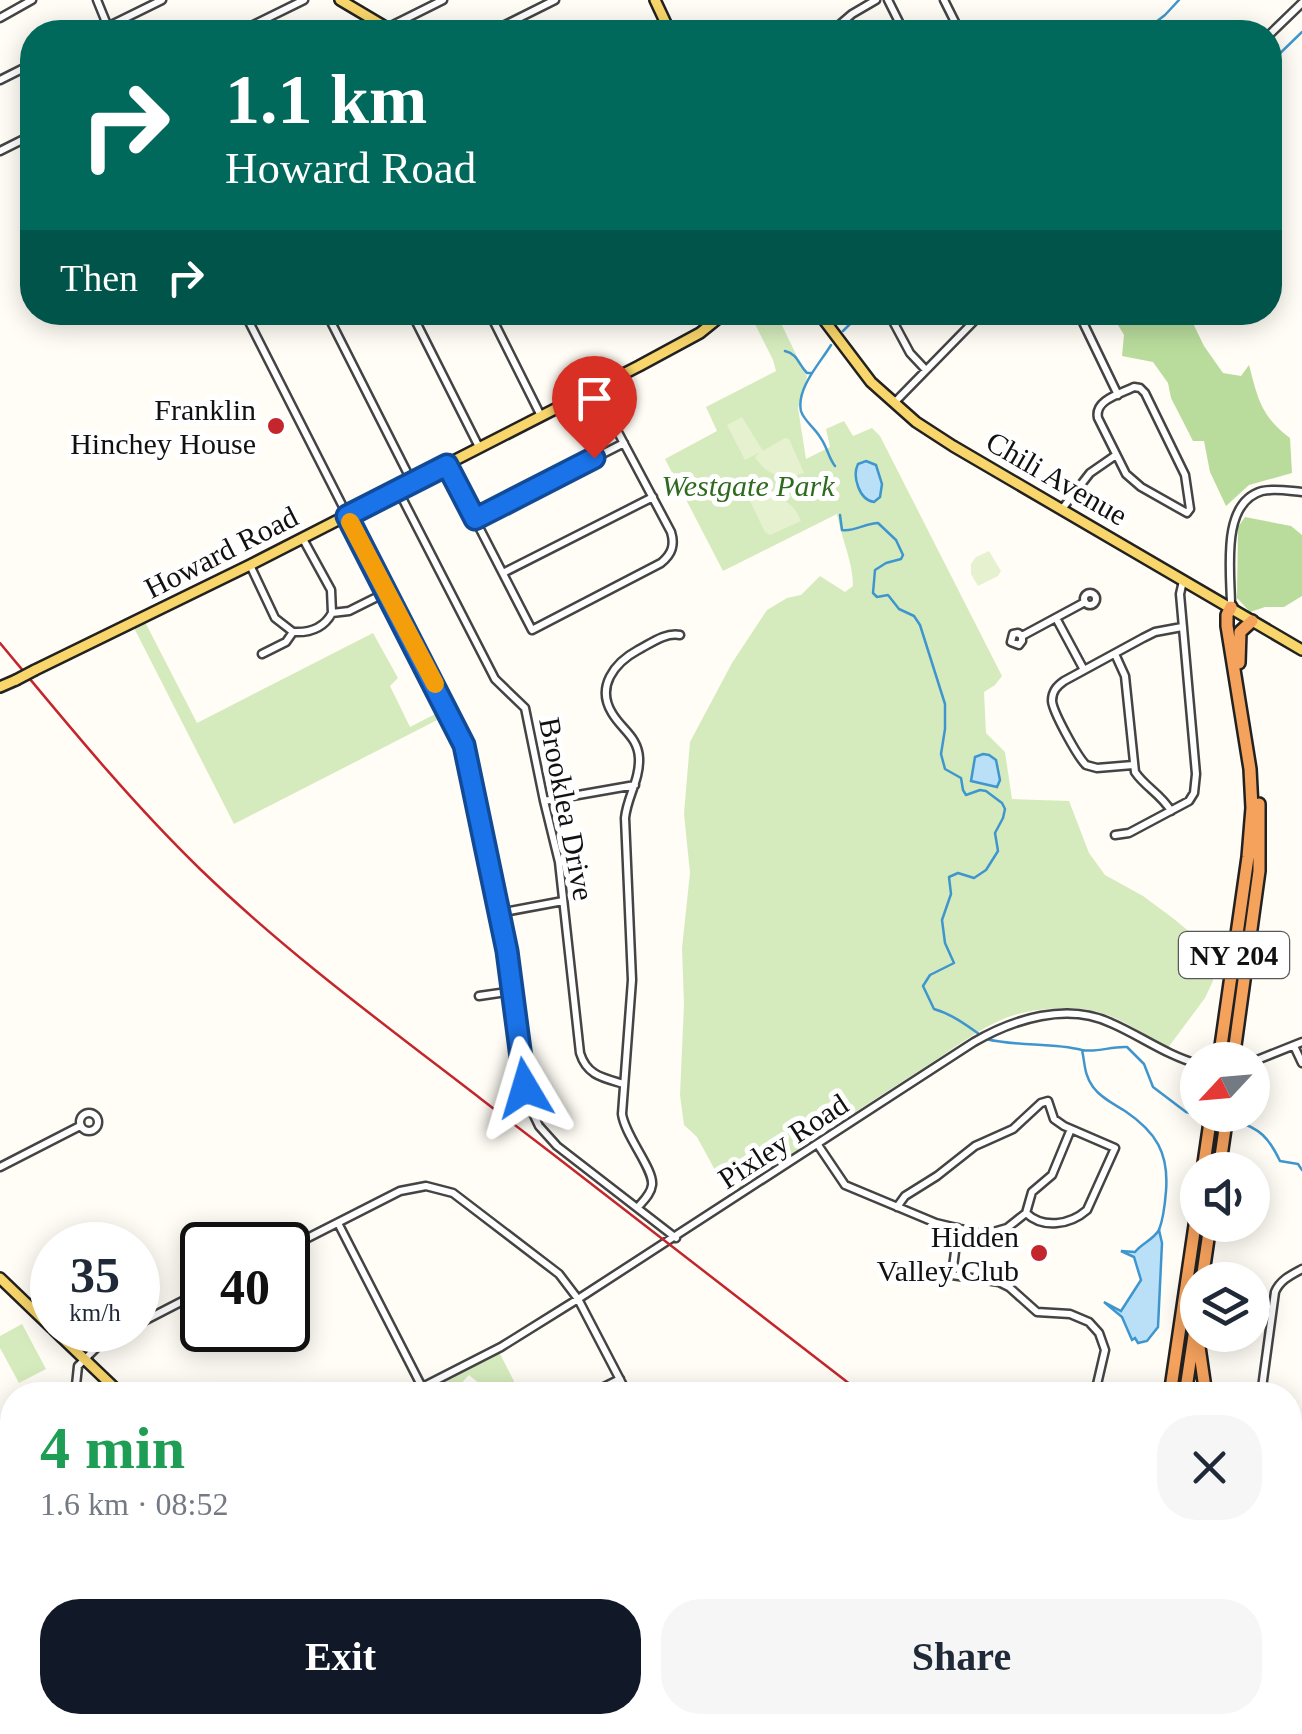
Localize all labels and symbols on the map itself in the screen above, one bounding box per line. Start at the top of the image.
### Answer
pin [552,356,637,459]
place label: Franklin Hinchey House [70,393,256,460]
marker: Franklin Hinchey House [265,415,287,437]
street label: Chili Avenue [981,424,1133,532]
park label: Westgate Park [661,469,835,502]
street label: Howard Road [139,499,303,605]
street label: Brooklea Drive [533,715,601,903]
road number: NY 204 [1179,932,1289,978]
position arrow [473,1036,577,1140]
north arrow [1180,1042,1270,1132]
street label: Pixley Road [712,1087,854,1195]
place label: Hidden Valley Club [877,1220,1019,1287]
speed limit sign: 40 [180,1222,310,1352]
marker: Hidden Valley Club [1028,1242,1050,1264]

